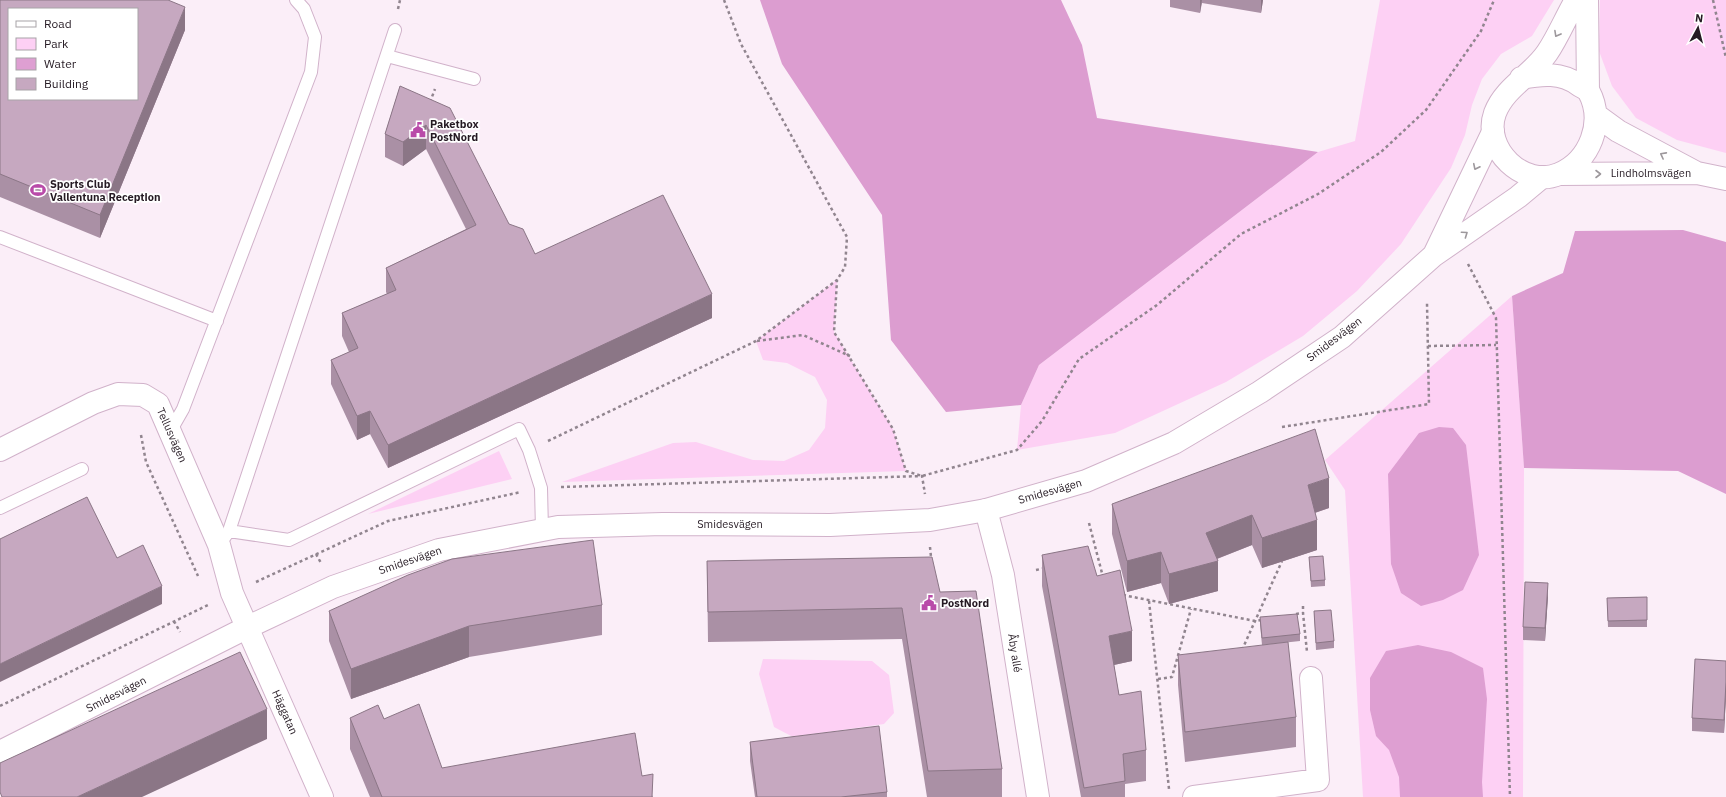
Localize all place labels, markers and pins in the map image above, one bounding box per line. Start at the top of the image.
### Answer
place label: Paketbox PostNord [430,117,479,144]
public building icon: Paketbox PostNord [409,121,427,139]
place label: Sports Club Vallentuna Reception [50,177,160,204]
sports icon: Sports Club Vallentuna Reception [29,181,47,199]
public building icon: PostNord [920,594,938,612]
place label: PostNord [941,596,989,610]

